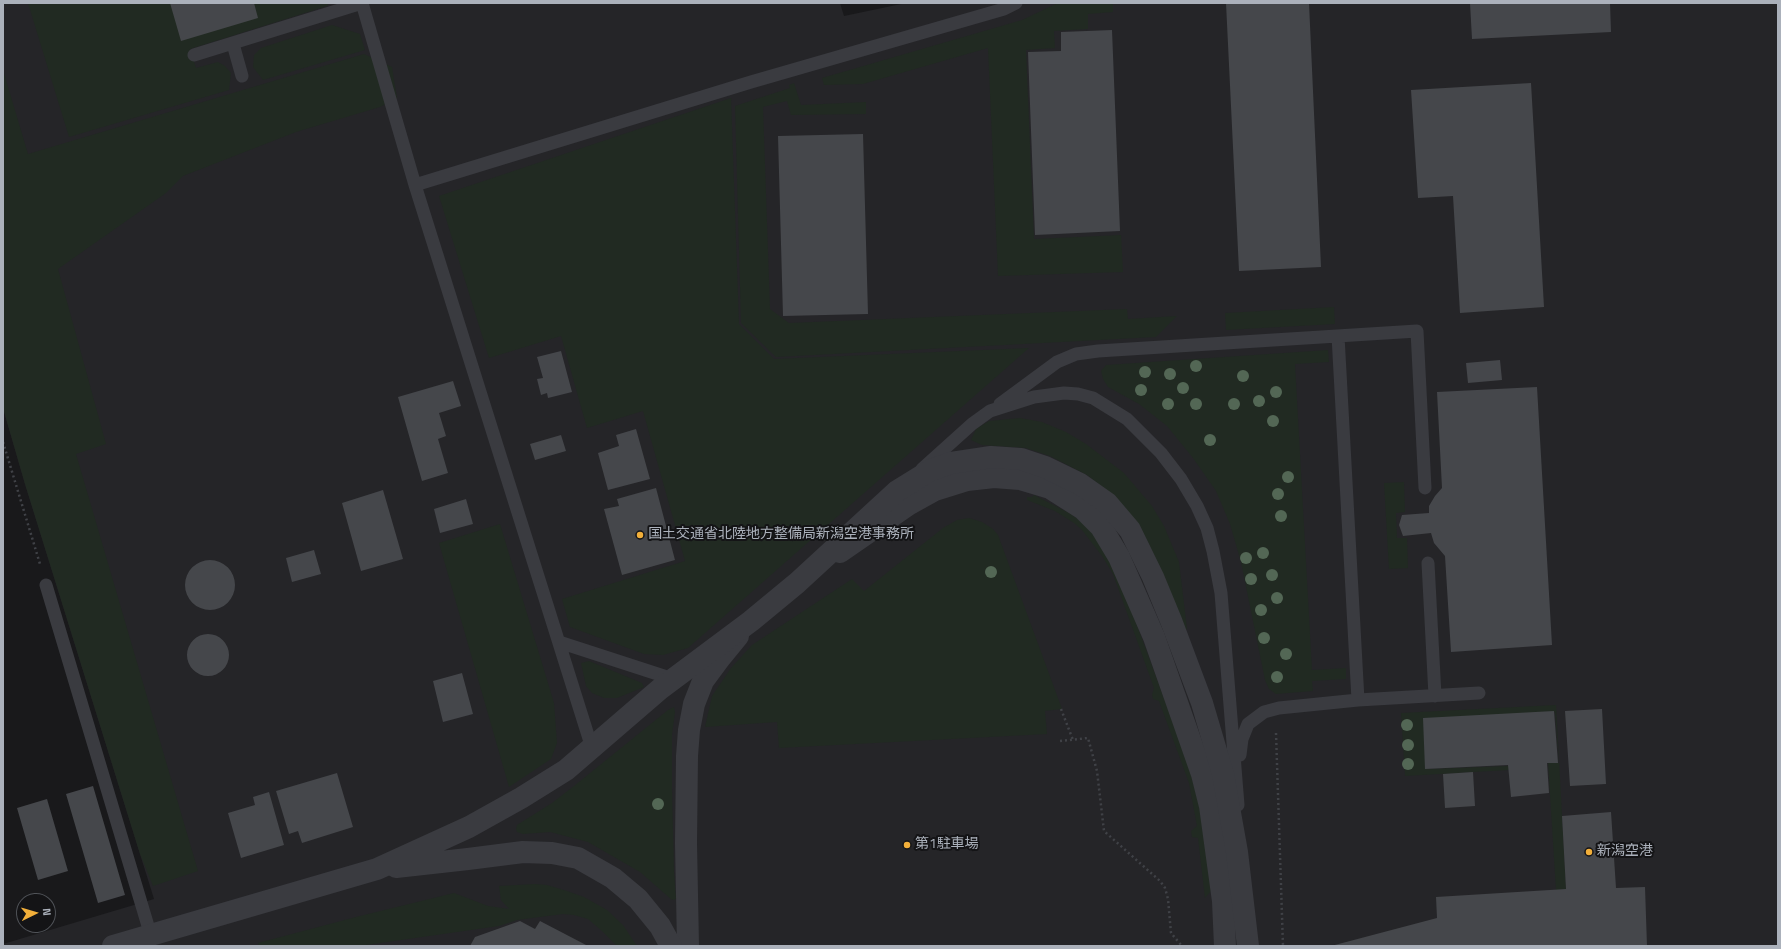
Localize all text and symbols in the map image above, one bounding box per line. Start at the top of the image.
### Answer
place label: 国土交通省北陸地方整備局新潟空港事務所 [648,527,914,543]
marker: 国土交通省北陸地方整備局新潟空港事務所 [635,530,645,540]
place label: 第1駐車場 [915,837,979,853]
marker: 第1駐車場 [902,840,912,850]
place label: 新潟空港 [1597,844,1653,860]
marker: 新潟空港 [1584,847,1594,857]
north arrow [16,893,56,933]
text: N [39,908,55,917]

